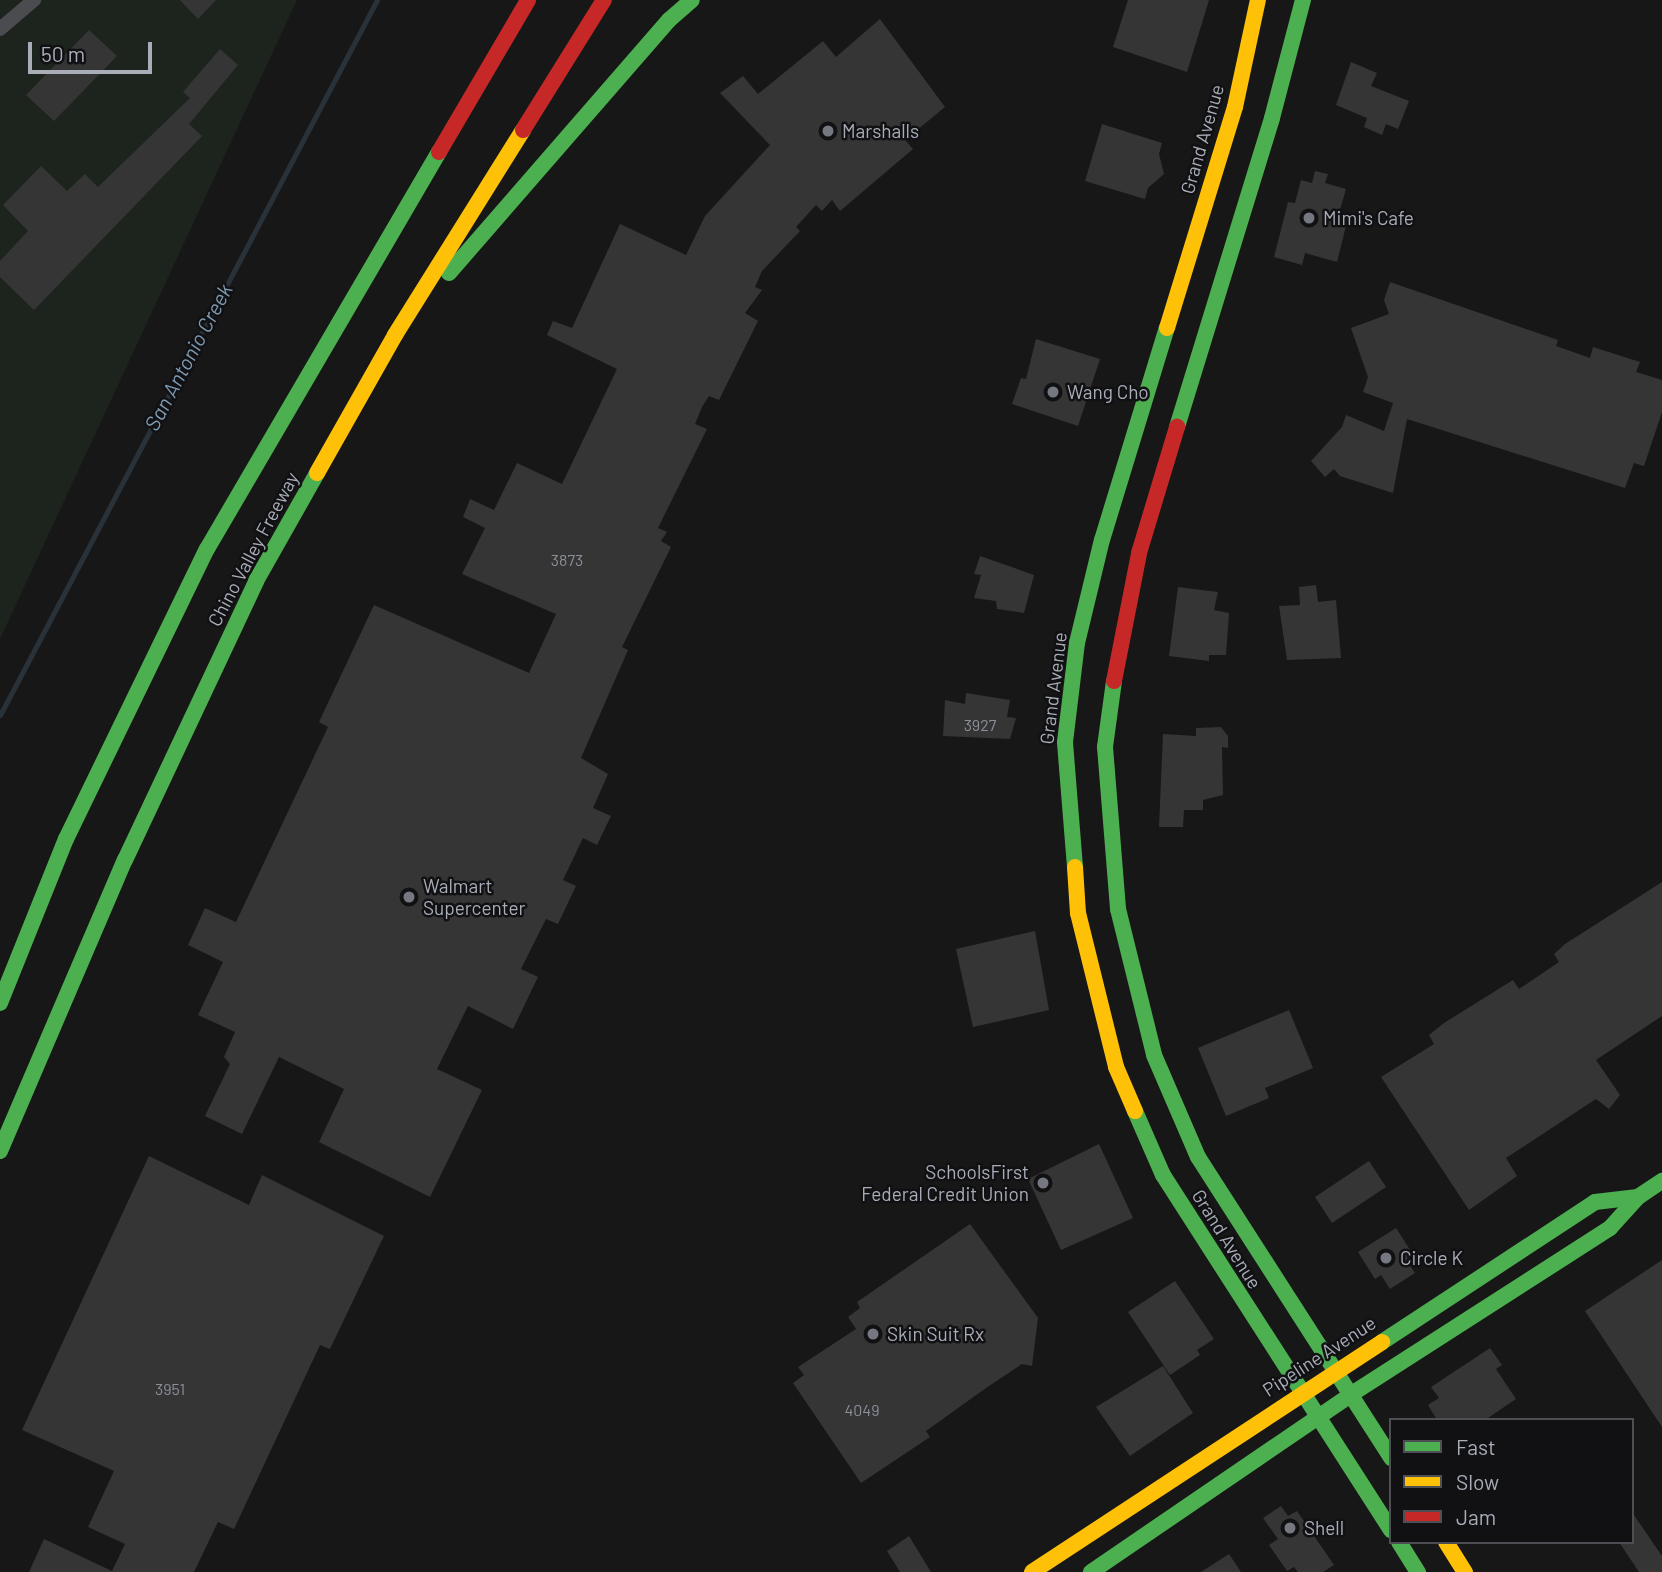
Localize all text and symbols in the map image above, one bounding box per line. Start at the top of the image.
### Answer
scale bar [32,28,156,72]
text: 50 m [41,41,85,66]
street label: Grand Avenue [1175,82,1229,196]
place label: Marshalls [842,120,919,142]
marker: Marshalls [820,123,836,139]
place label: Mimi's Cafe [1323,207,1414,229]
marker: Mimi's Cafe [1301,210,1317,226]
water label: San Antonio Creek [139,279,237,435]
place label: Wang Cho [1067,381,1149,403]
marker: Wang Cho [1045,384,1061,400]
street label: Chino Valley Freeway [203,468,303,630]
house number: 3873 [551,550,583,570]
street label: Grand Avenue [1035,631,1071,745]
house number: 3927 [964,715,996,735]
place label: Walmart Supercenter [423,875,525,919]
marker: Walmart Supercenter [401,889,417,905]
place label: SchoolsFirst Federal Credit Union [861,1161,1029,1205]
marker: SchoolsFirst Federal Credit Union [1035,1175,1051,1191]
street label: Grand Avenue [1187,1185,1267,1293]
place label: Circle K [1400,1247,1463,1269]
marker: Circle K [1378,1250,1394,1266]
street label: Pipeline Avenue [1258,1311,1380,1401]
place label: Skin Suit Rx [887,1323,984,1345]
marker: Skin Suit Rx [865,1326,881,1342]
house number: 3951 [155,1379,185,1399]
house number: 4049 [844,1400,880,1420]
legend [1389,1418,1634,1544]
text: Fast [1456,1434,1496,1459]
text: Slow [1456,1469,1499,1494]
text: Jam [1456,1504,1496,1529]
place label: Shell [1304,1517,1344,1539]
marker: Shell [1282,1520,1298,1536]

